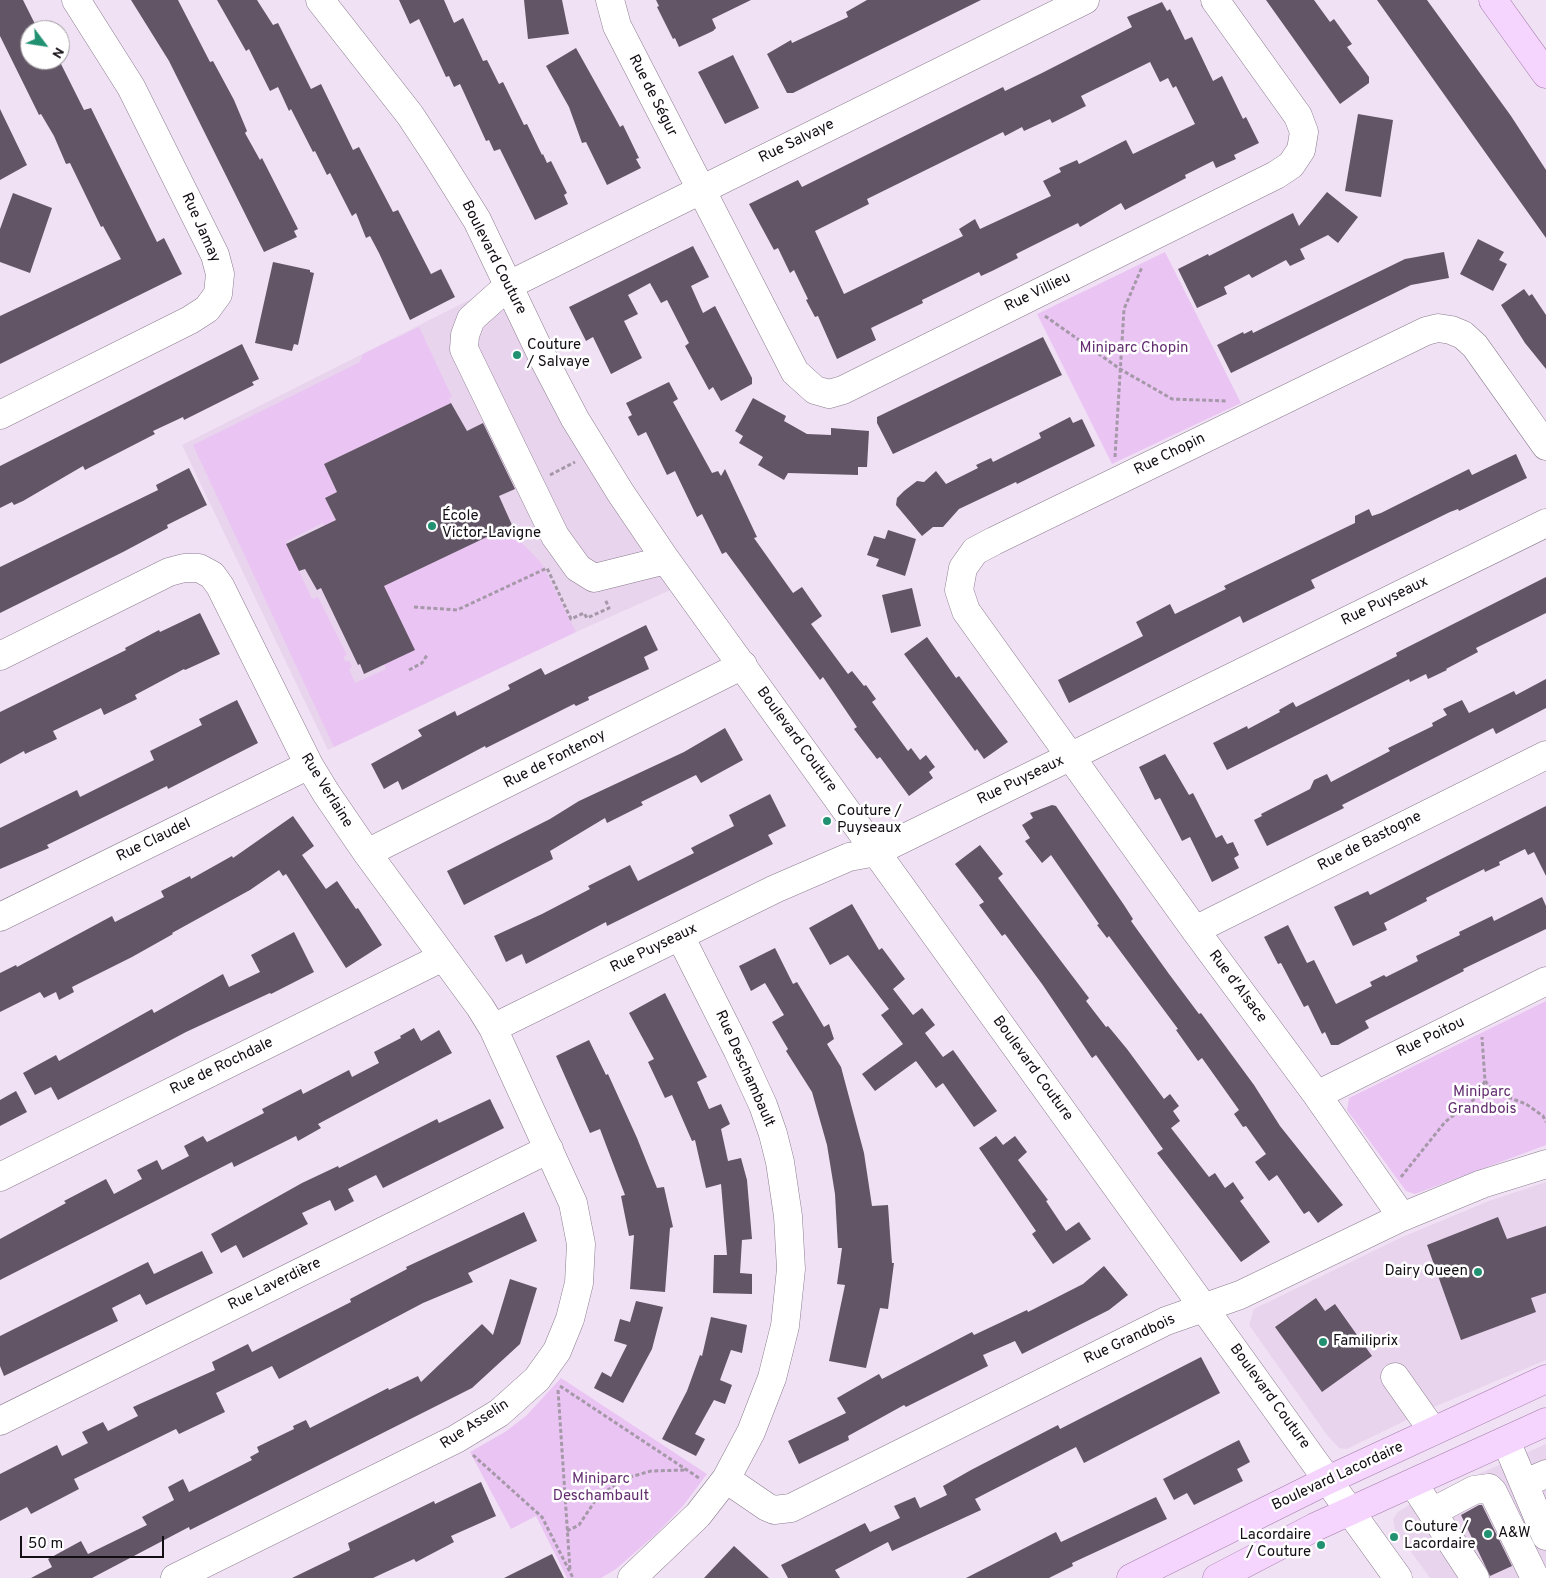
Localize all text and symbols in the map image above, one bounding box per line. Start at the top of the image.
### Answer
north arrow [20,20,70,70]
text: N [48,44,67,61]
street label: Rue de Ségur [624,52,680,140]
street label: Rue Salvaye [756,116,838,168]
street label: Rue Jamay [177,190,223,266]
street label: Boulevard Couture [457,198,529,318]
street label: Rue Villieu [1002,269,1074,317]
place label: Couture / Salvaye [527,337,590,372]
park label: Miniparc Chopin [1080,340,1188,358]
marker: Couture / Salvaye [511,349,523,361]
street label: Rue Chopin [1131,430,1209,480]
place label: École Victor-Lavigne [442,508,541,543]
marker: École Victor-Lavigne [426,520,438,532]
street label: Rue Puyseaux [1339,573,1431,631]
street label: Boulevard Couture [752,684,840,796]
street label: Rue de Fontenoy [501,727,609,793]
street label: Rue Verlaine [296,750,356,832]
street label: Rue Puyseaux [975,752,1067,810]
place label: Couture / Puyseaux [837,803,902,838]
street label: Rue de Bastogne [1315,808,1425,876]
street label: Rue Claudel [114,815,194,867]
marker: Couture / Puyseaux [821,815,833,827]
street label: Rue Puyseaux [608,920,700,978]
street label: Rue d'Alsace [1204,947,1270,1027]
street label: Rue Deschambault [710,1008,778,1130]
street label: Boulevard Couture [988,1013,1076,1125]
street label: Rue Poitou [1394,1014,1468,1062]
street label: Rue de Rochdale [168,1034,276,1100]
park label: Miniparc Grandbois [1448,1084,1516,1119]
street label: Rue Laverdière [226,1255,324,1315]
place label: Dairy Queen [1385,1263,1468,1281]
marker: Dairy Queen [1472,1266,1484,1278]
street label: Rue Grandbois [1081,1311,1179,1369]
place label: Familiprix [1333,1333,1398,1351]
marker: Familiprix [1317,1336,1329,1348]
street label: Boulevard Couture [1225,1341,1313,1453]
street label: Rue Asselin [437,1396,513,1454]
street label: Boulevard Lacordaire [1269,1439,1407,1515]
park label: Miniparc Deschambault [553,1471,649,1506]
place label: Couture / Lacordaire [1404,1519,1476,1554]
place label: A&W [1498,1525,1531,1543]
scale bar [22,1526,166,1558]
place label: Lacordaire / Couture [1239,1527,1311,1562]
marker: A&W [1482,1528,1494,1540]
marker: Couture / Lacordaire [1388,1531,1400,1543]
text: 50 m [28,1535,63,1554]
marker: Lacordaire / Couture [1315,1539,1327,1551]

